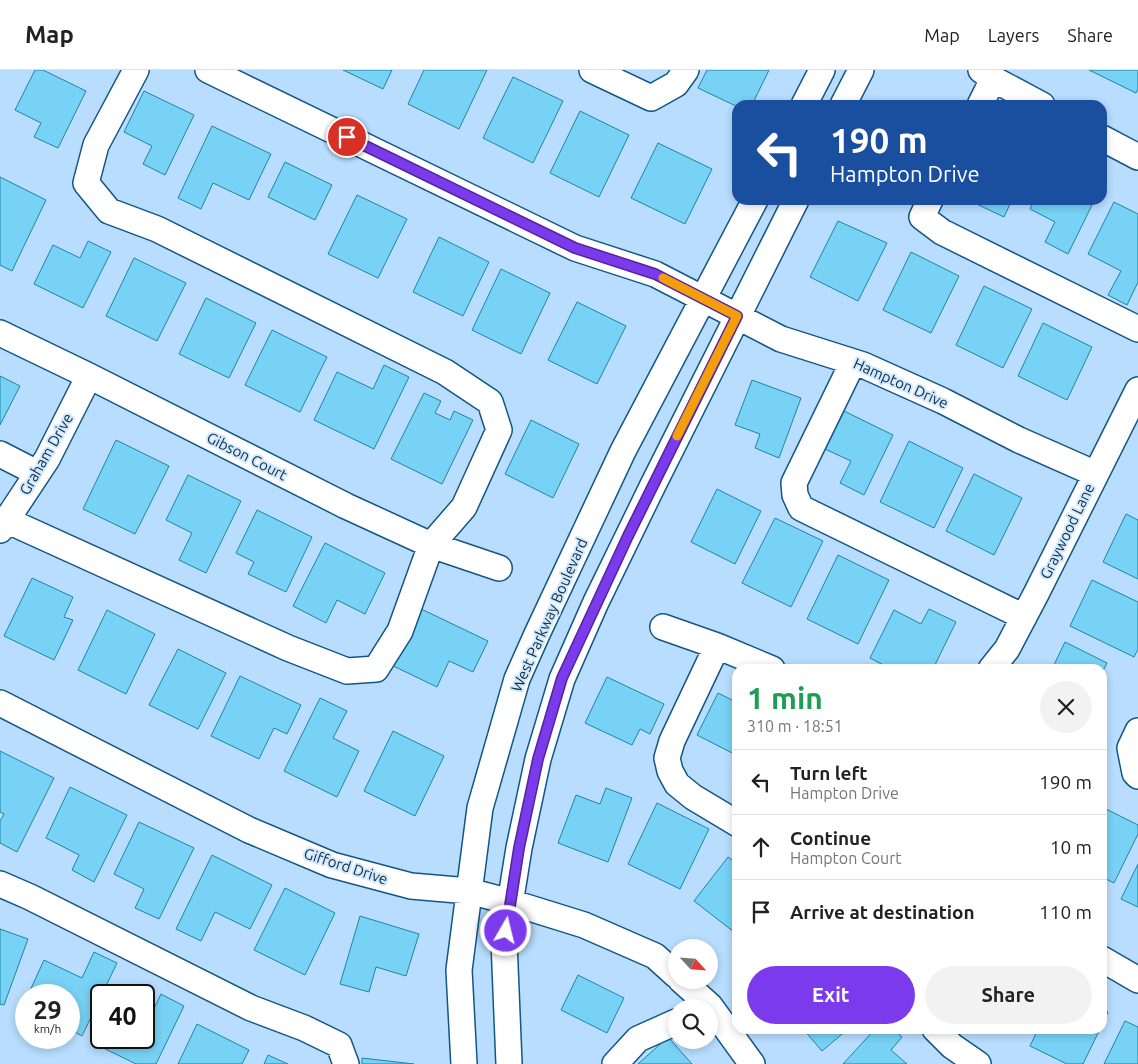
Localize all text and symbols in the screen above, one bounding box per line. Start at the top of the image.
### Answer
text: Map [25,21,74,48]
text: Map [924,25,960,45]
text: Layers [988,25,1039,45]
text: Share [1067,25,1113,45]
pin [326,116,368,158]
icon: left [747,120,812,185]
text: 190 m [830,120,928,160]
icon: arrive [333,123,361,151]
text: Hampton Drive [830,161,980,186]
street label: Hampton Drive [851,354,951,412]
street label: Graham Drive [16,410,76,498]
street label: Gibson Court [204,429,290,484]
street label: Graywood Lane [1036,480,1098,582]
street label: West Parkway Boulevard [507,536,591,694]
text: 1 min [747,681,823,715]
button: close [1040,681,1092,733]
text: 310 m · 18:51 [747,717,843,735]
text: Turn left [790,762,868,784]
icon: left [747,768,775,796]
text: 190 m [1039,771,1092,793]
text: Hampton Drive [790,784,899,802]
text: Continue [790,827,871,849]
icon: ahead [747,833,775,861]
text: 10 m [1050,836,1092,858]
street label: Gifford Drive [302,844,390,888]
text: Hampton Court [790,849,902,867]
icon: arrive [747,898,775,926]
text: Arrive at destination [790,901,975,923]
text: 110 m [1039,901,1092,923]
position arrow [479,904,531,956]
north arrow [668,939,718,989]
map controls [668,939,718,1049]
button: Exit [747,966,915,1024]
button: Share [925,966,1092,1024]
speed limit sign: 40 [90,984,155,1049]
text: 29 [33,996,62,1024]
button: search [668,999,718,1049]
text: km/h [34,1022,61,1035]

